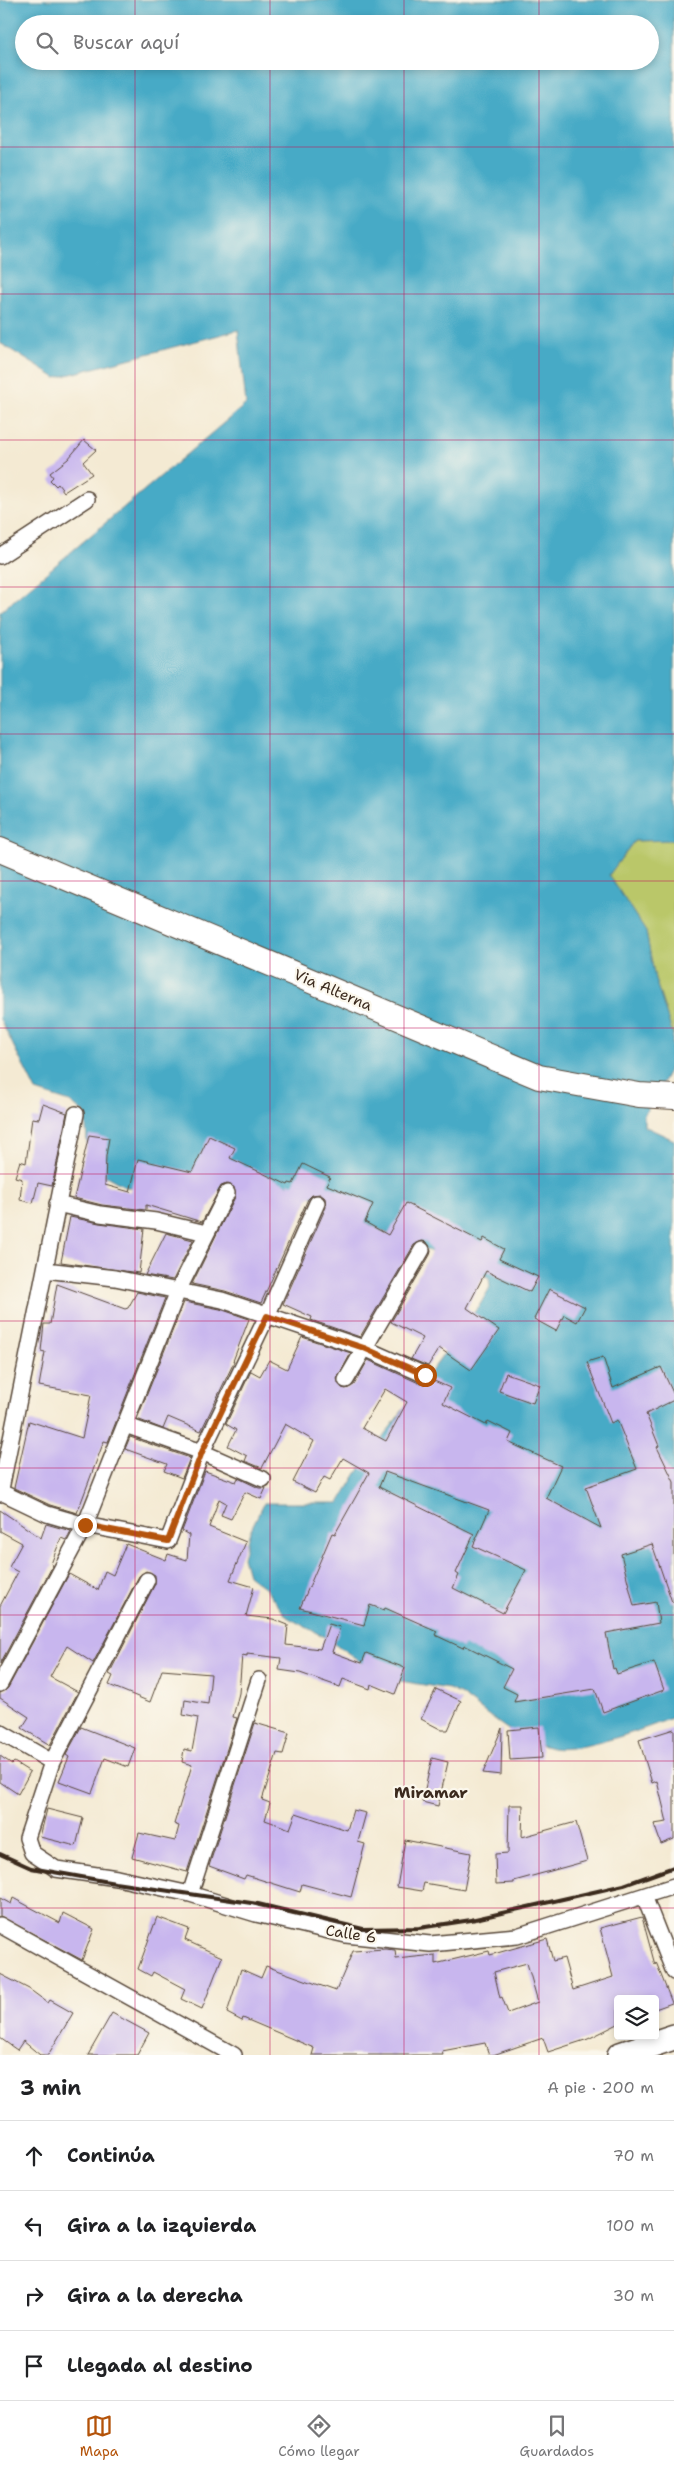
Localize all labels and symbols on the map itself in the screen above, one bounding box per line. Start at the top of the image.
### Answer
street label: Via Alterna [291,965,376,1016]
route start [414,1364,437,1387]
route end [74,1514,97,1537]
district label: Miramar [394,1782,468,1803]
street label: Calle 6 [324,1920,378,1948]

